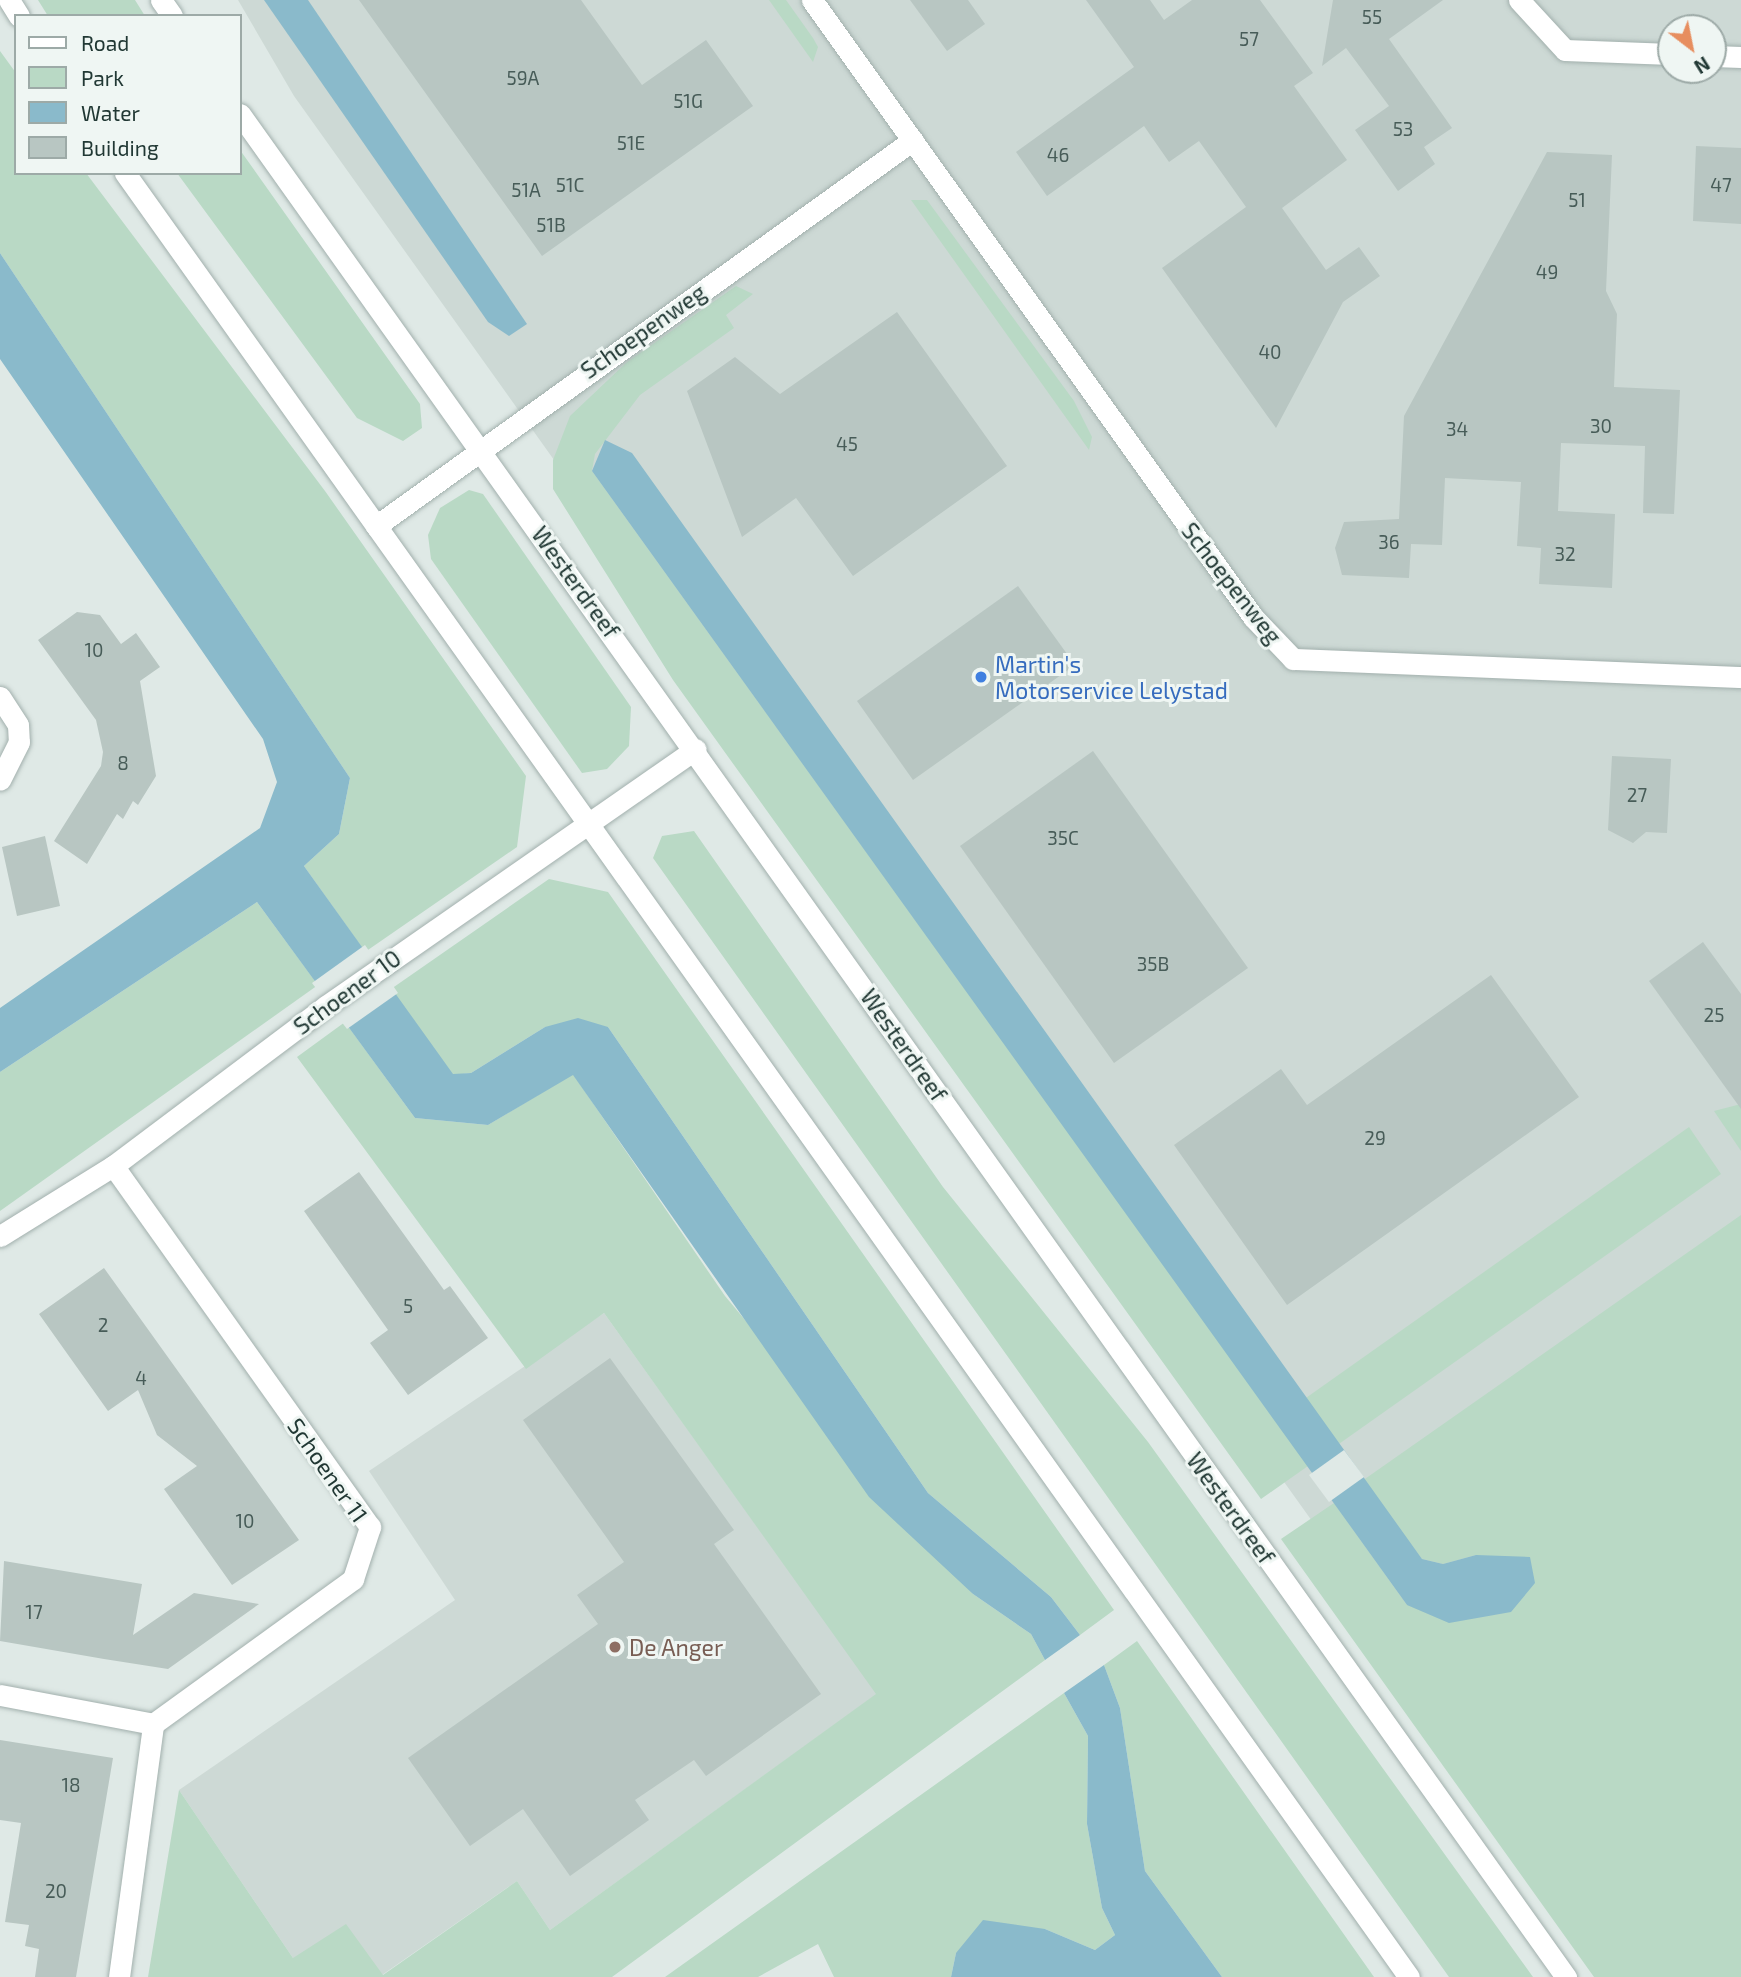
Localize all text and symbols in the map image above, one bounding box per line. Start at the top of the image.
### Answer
house number: 55 [1362,6,1382,28]
legend [14,14,242,175]
north arrow [1657,14,1727,84]
house number: 57 [1239,28,1259,50]
text: Road [81,30,129,55]
text: N [1690,52,1714,79]
text: Park [81,65,124,90]
house number: 59A [507,67,539,89]
house number: 51G [673,90,703,112]
text: Water [81,100,140,125]
house number: 53 [1393,118,1413,140]
house number: 51E [617,132,645,154]
text: Building [81,135,159,160]
house number: 46 [1047,144,1069,166]
house number: 51C [556,174,584,196]
house number: 47 [1710,174,1732,196]
house number: 51A [511,179,541,201]
house number: 51 [1568,189,1586,211]
house number: 51B [536,214,566,236]
house number: 49 [1536,261,1558,283]
street label: Schoepenweg [575,278,711,384]
house number: 40 [1258,341,1282,363]
house number: 30 [1590,415,1612,437]
house number: 34 [1446,418,1468,440]
house number: 45 [836,433,858,455]
street label: Schoepenweg [1176,517,1288,649]
street label: Westerdreef [526,521,626,643]
house number: 36 [1378,531,1400,553]
house number: 32 [1554,543,1576,565]
house number: 10 [84,639,104,661]
place label: Martin's Motorservice Lelystad [995,650,1228,704]
marker: Martin's Motorservice Lelystad [973,669,989,685]
house number: 8 [117,752,129,774]
house number: 27 [1627,784,1647,806]
house number: 35C [1047,827,1079,849]
street label: Schoener 10 [288,944,406,1040]
house number: 35B [1137,953,1169,975]
street label: Westerdreef [855,983,953,1107]
house number: 25 [1704,1004,1724,1026]
house number: 29 [1364,1127,1386,1149]
house number: 5 [403,1295,413,1317]
house number: 2 [98,1314,108,1336]
house number: 4 [135,1367,147,1389]
street label: Schoener 11 [282,1412,374,1528]
street label: Westerdreef [1181,1447,1281,1569]
house number: 10 [235,1510,255,1532]
house number: 17 [25,1601,43,1623]
place label: De Anger [629,1633,724,1661]
marker: De Anger [607,1639,623,1655]
house number: 18 [61,1774,81,1796]
house number: 20 [45,1880,67,1902]

